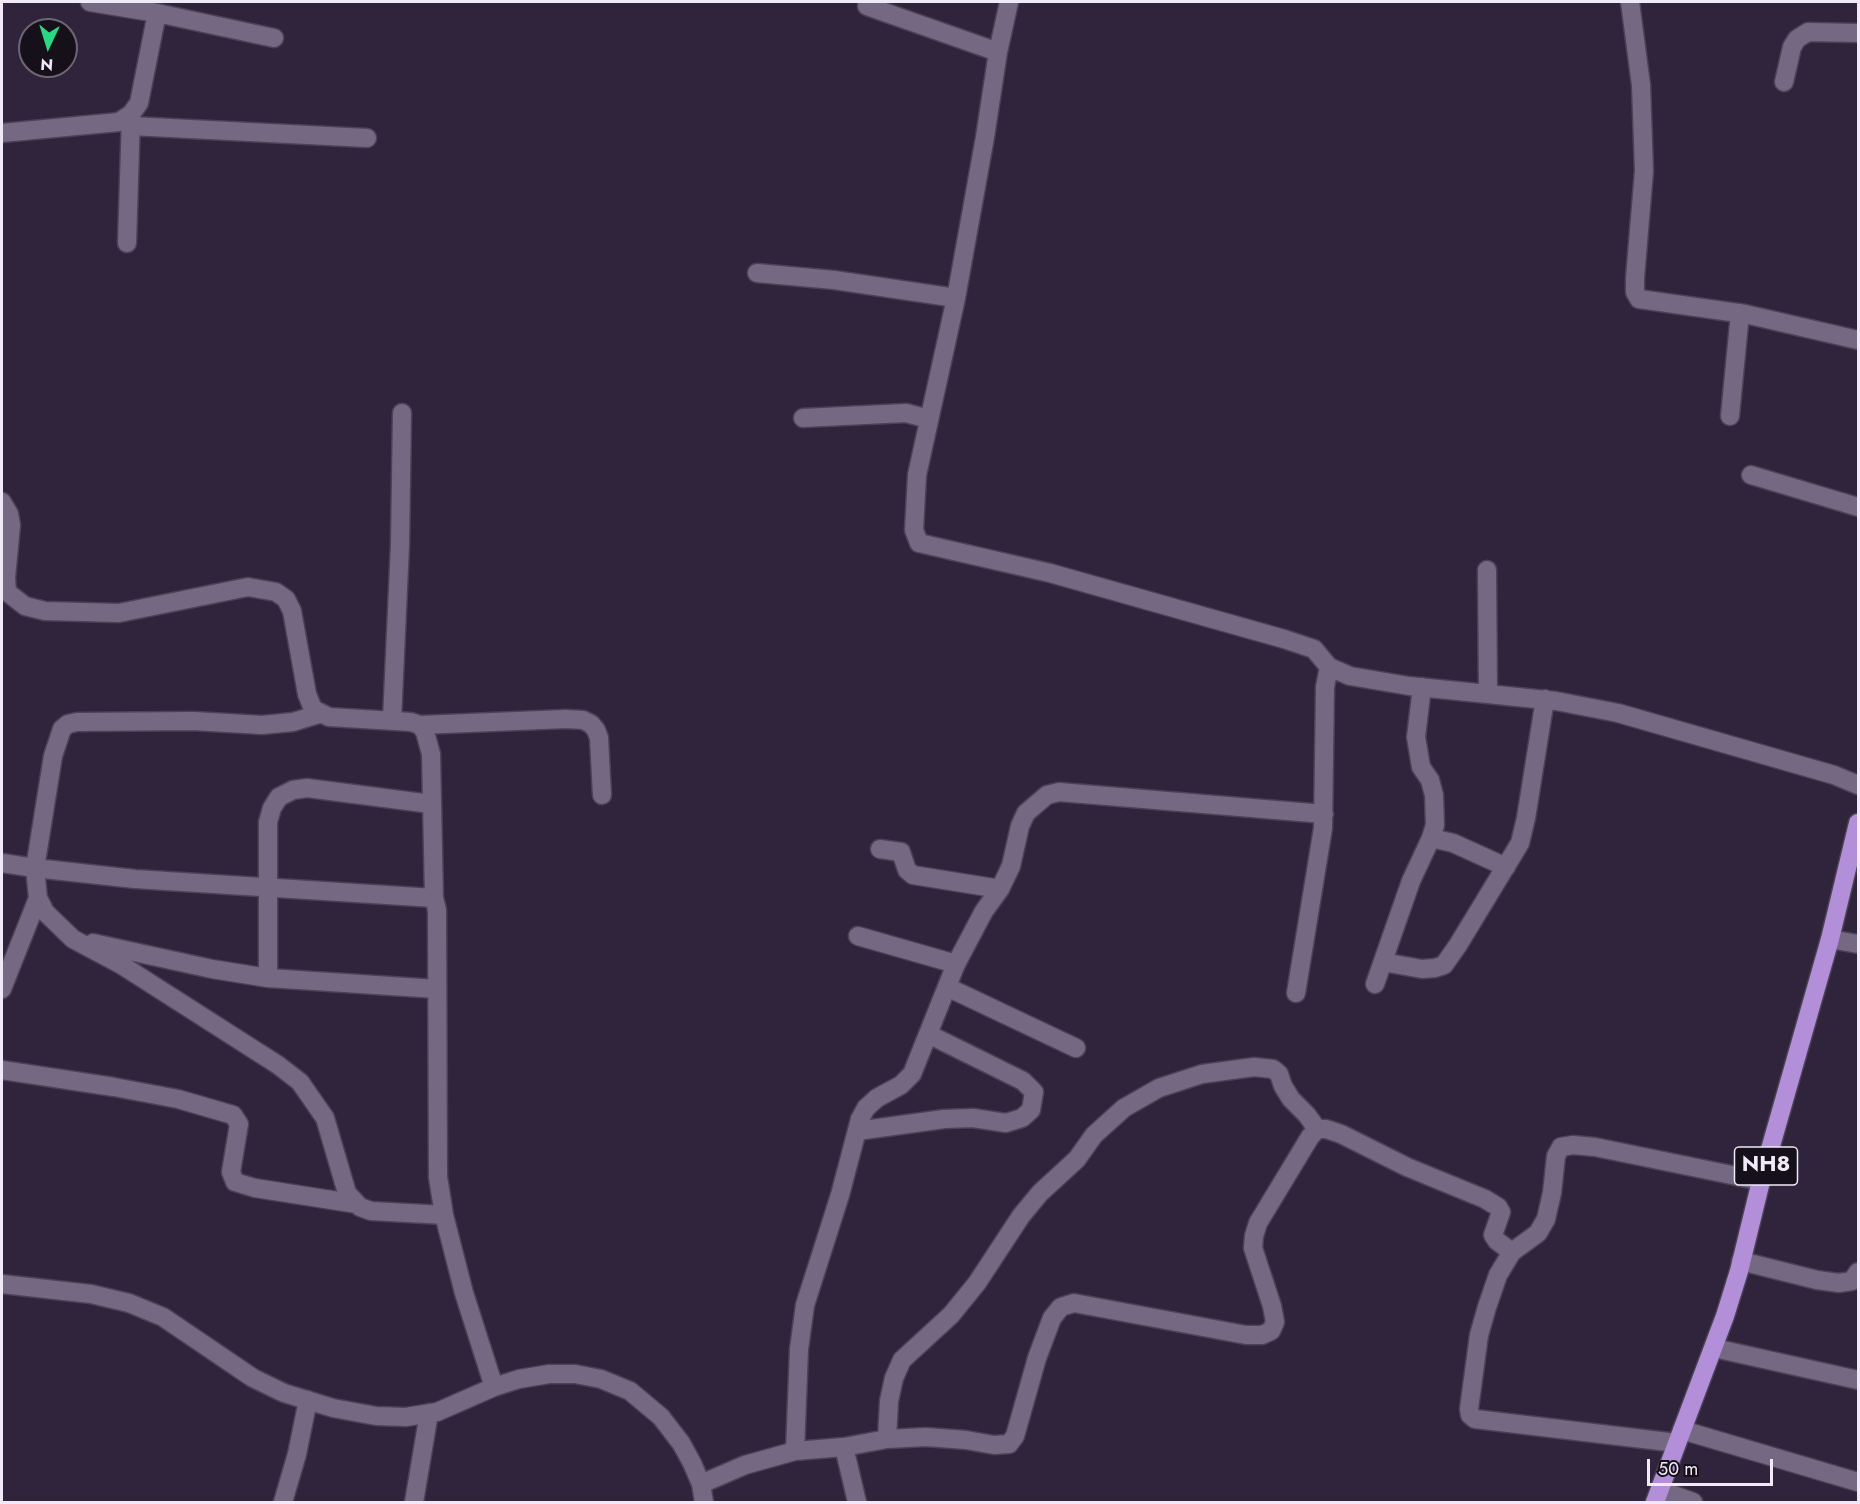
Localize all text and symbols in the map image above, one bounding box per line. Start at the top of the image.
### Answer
north arrow [18,18,78,78]
text: N [40,53,54,76]
road number: NH8 [1734,1147,1798,1185]
scale bar [1650,1447,1776,1485]
text: 50 m [1658,1456,1698,1482]

